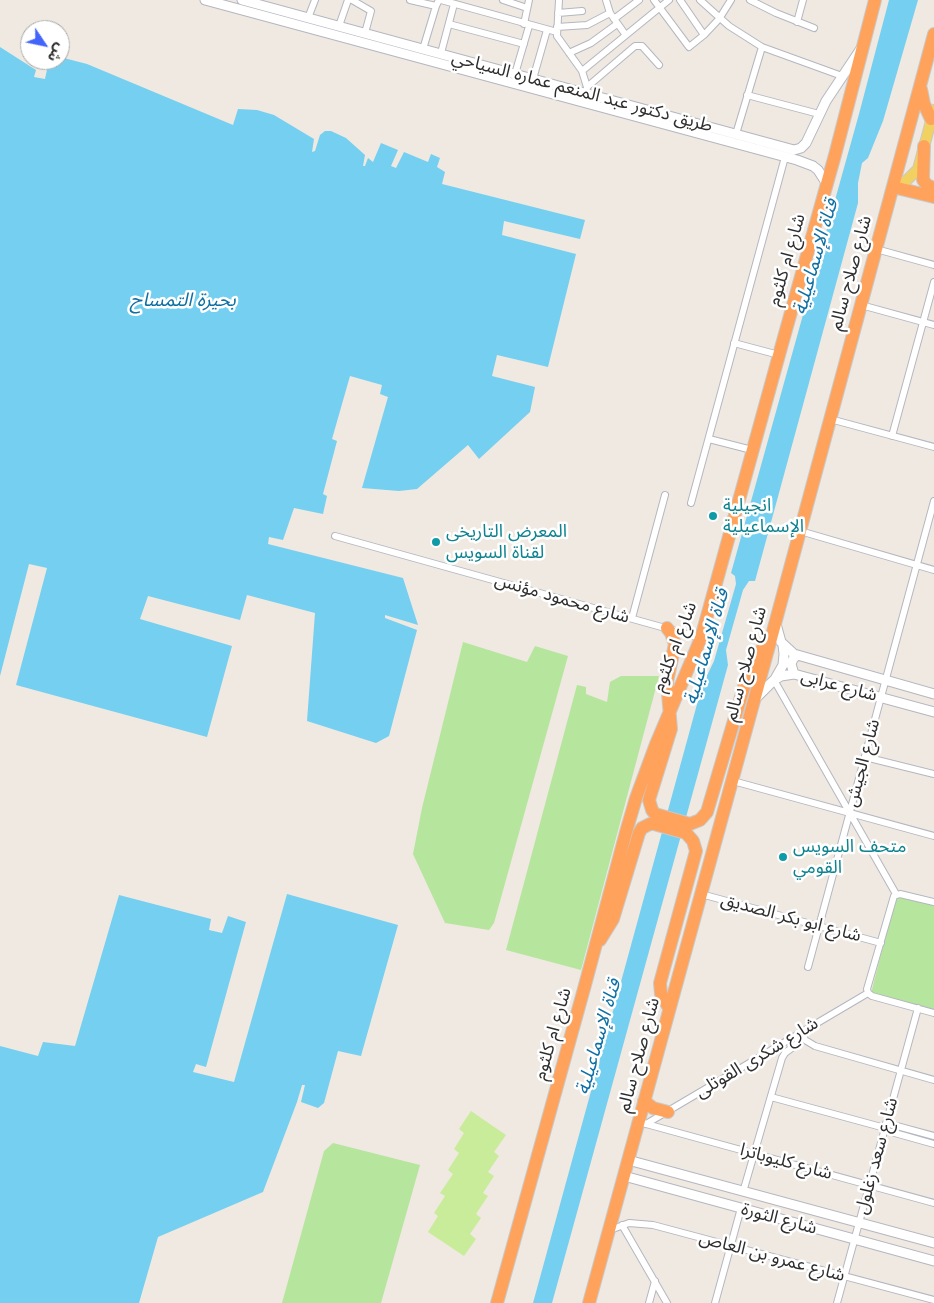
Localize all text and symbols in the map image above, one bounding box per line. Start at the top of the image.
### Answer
north arrow [20,20,70,70]
text: ش [45,40,69,65]
street label: طريق دكتور عبد المنعم عماره السياحي [449,47,715,137]
water label: قناة الإسماعيلية [789,197,843,317]
street label: شارع ام كلثوم [764,211,810,309]
street label: شارع صلاح سالم [825,213,877,333]
water label: بحيرة التمساح [130,290,236,312]
place label: انجيلية الإسماعيلية [723,495,804,538]
marker: انجيلية الإسماعيلية [707,510,719,522]
place label: المعرض التاريخى لقناة السويس [446,521,567,564]
marker: المعرض التاريخى لقناة السويس [430,536,442,548]
street label: شارع محمود مؤنس [492,569,632,629]
water label: قناة الإسماعيلية [680,587,734,707]
street label: شارع ام كلثوم [648,599,702,695]
street label: شارع صلاح سالم [720,604,772,724]
street label: شارع عرابى [798,665,880,707]
street label: شارع الجيش [841,717,885,809]
place label: متحف السويس القومي [793,836,906,879]
marker: متحف السويس القومي [777,851,789,863]
street label: شارع ابو بكر الصديق [718,889,864,947]
water label: قناة الإسماعيلية [572,977,626,1097]
street label: شارع ام كلثوم [530,985,576,1083]
street label: شارع صلاح سالم [613,995,665,1115]
street label: شارع شكرى القوتلى [692,1013,822,1103]
street label: شارع سعد زغلول [851,1095,903,1217]
street label: شارع كليوباترا [738,1139,834,1185]
street label: شارع الثورة [739,1199,819,1239]
street label: شارع عمرو بن العاص [697,1227,847,1287]

